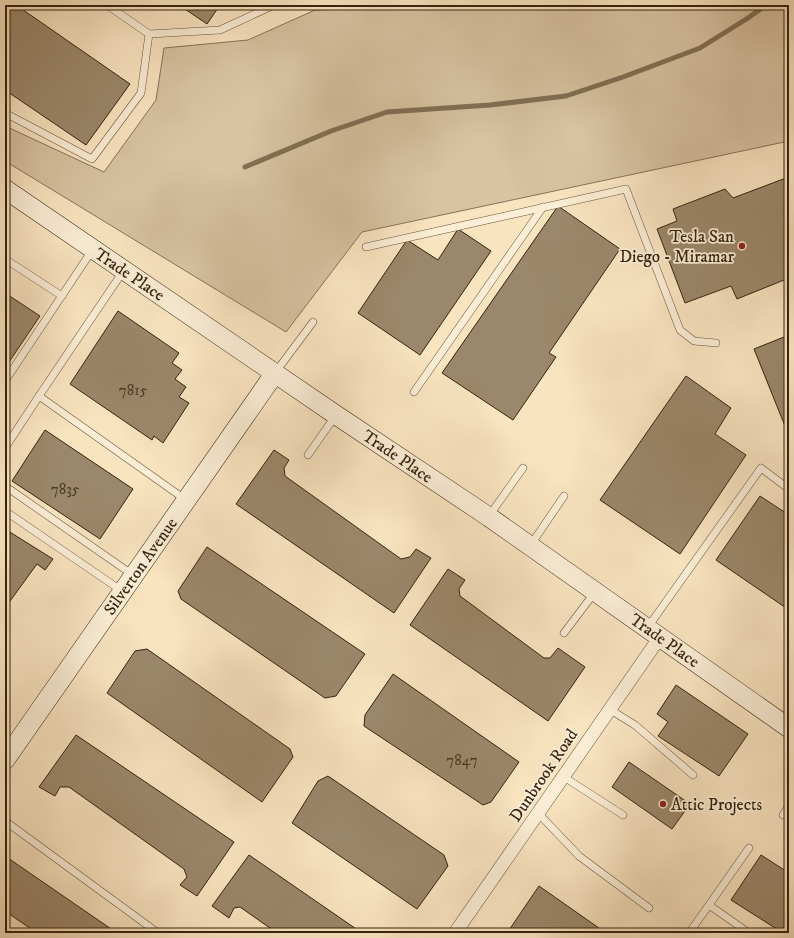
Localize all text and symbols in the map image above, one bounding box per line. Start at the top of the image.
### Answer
place label: Tesla San Diego - Miramar [619,226,735,268]
marker: Tesla San Diego - Miramar [737,241,747,251]
street label: Trade Place [90,243,169,306]
house number: 7815 [119,381,148,400]
street label: Trade Place [358,425,437,488]
house number: 7835 [51,480,80,499]
street label: Silverton Avenue [99,513,183,620]
street label: Trade Place [625,609,704,673]
street label: Dunbrook Road [505,724,583,826]
house number: 7847 [446,751,478,770]
place label: Attic Projects [671,794,762,816]
marker: Attic Projects [658,799,668,809]

